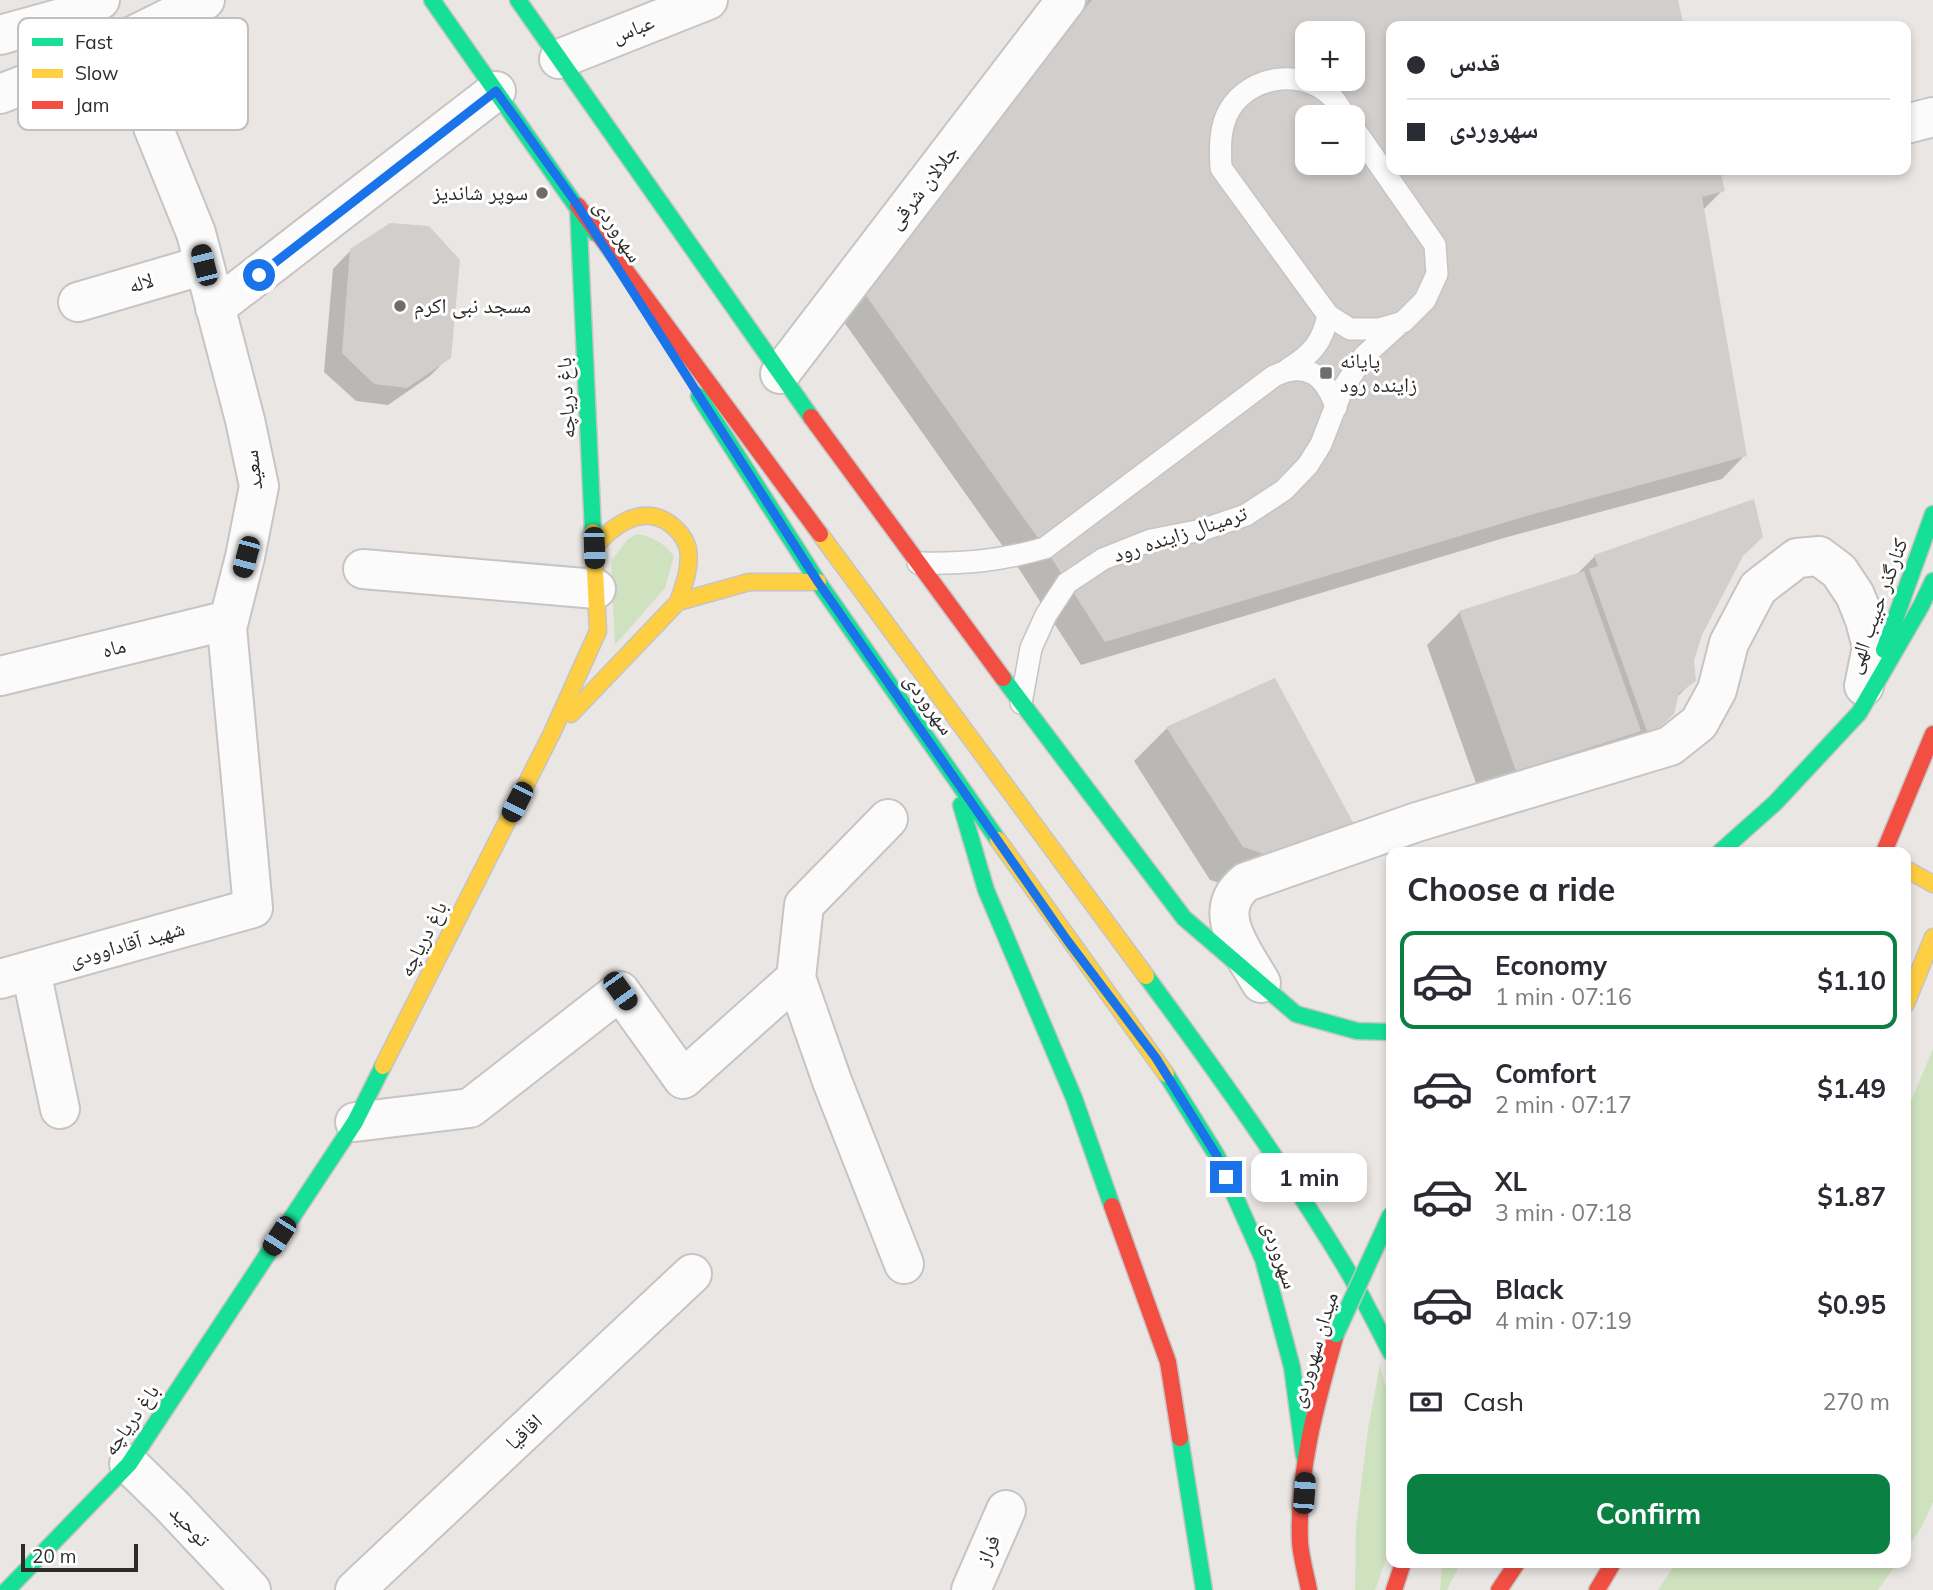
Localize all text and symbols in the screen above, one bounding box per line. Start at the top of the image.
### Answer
street label: عباس [608,8,658,49]
legend [18,18,248,130]
map controls [1295,21,1365,175]
button: + [1295,21,1365,91]
text: Fast [75,30,113,54]
text: قدس [1449,45,1500,78]
text: Slow [75,61,119,85]
text: Jam [75,93,109,117]
button: − [1295,105,1365,175]
text: سهروردی [1449,112,1538,145]
street label: جلالان شرقی [881,139,964,235]
place label: سوپر شاندیز [432,179,528,205]
marker: سوپر شاندیز [534,185,550,201]
street label: سهروردی [589,194,649,267]
car [189,242,220,288]
route start [243,259,275,291]
street label: لاله [125,266,156,298]
place label: مسجد نبی اکرم [414,292,531,320]
marker: مسجد نبی اکرم [392,298,408,314]
place label: پایانه زاینده رود [1340,347,1417,397]
street label: باغ دریاچه [550,357,581,439]
marker: پایانه زاینده رود [1318,365,1334,381]
street label: سعید [237,449,267,492]
street label: ترمینال زاینده رود [1109,499,1250,567]
car [583,527,606,569]
car [231,534,262,580]
street label: کنارگذر حبیب الهی [1840,534,1914,677]
street label: ماه [99,632,128,662]
street label: سهروردی [899,667,961,740]
car [499,779,536,825]
text: Choose a ride [1407,869,1615,909]
street label: باغ دریاچه [392,896,453,981]
street label: شهید آقاداوودی [66,914,187,972]
icon: car [1411,949,1474,1012]
text: Economy [1495,949,1607,982]
text: $1.10 [1817,964,1886,997]
car [600,968,641,1014]
text: 1 min · 07:16 [1495,982,1632,1011]
icon: car [1411,1057,1474,1120]
text: Comfort [1495,1057,1596,1090]
text: $1.49 [1817,1072,1886,1105]
text: 2 min · 07:17 [1495,1090,1632,1119]
callout: 1 min [1250,1152,1366,1202]
route end [1210,1161,1242,1193]
text: 1 min [1279,1163,1339,1192]
icon: car [1411,1165,1474,1228]
text: XL [1495,1165,1527,1198]
text: $1.87 [1817,1180,1886,1213]
text: 3 min · 07:18 [1495,1198,1632,1227]
car [259,1213,300,1259]
street label: سهروردی [1257,1217,1305,1292]
icon: car [1411,1273,1474,1336]
text: Black [1495,1273,1563,1306]
text: $0.95 [1817,1288,1886,1321]
street label: میدان سهروردی [1283,1289,1343,1411]
text: 4 min · 07:19 [1495,1306,1632,1335]
street label: باغ دریاچه [96,1379,165,1461]
icon: cash [1407,1383,1445,1421]
text: Cash [1463,1385,1524,1418]
text: 270 m [1822,1387,1890,1416]
street label: اقاقیا [500,1408,547,1455]
car [1293,1471,1316,1515]
button: Confirm [1407,1474,1890,1554]
street label: توحید [165,1499,217,1552]
street label: فراز [969,1530,1005,1570]
scale bar [21,1541,138,1573]
text: 20 m [32,1544,76,1568]

